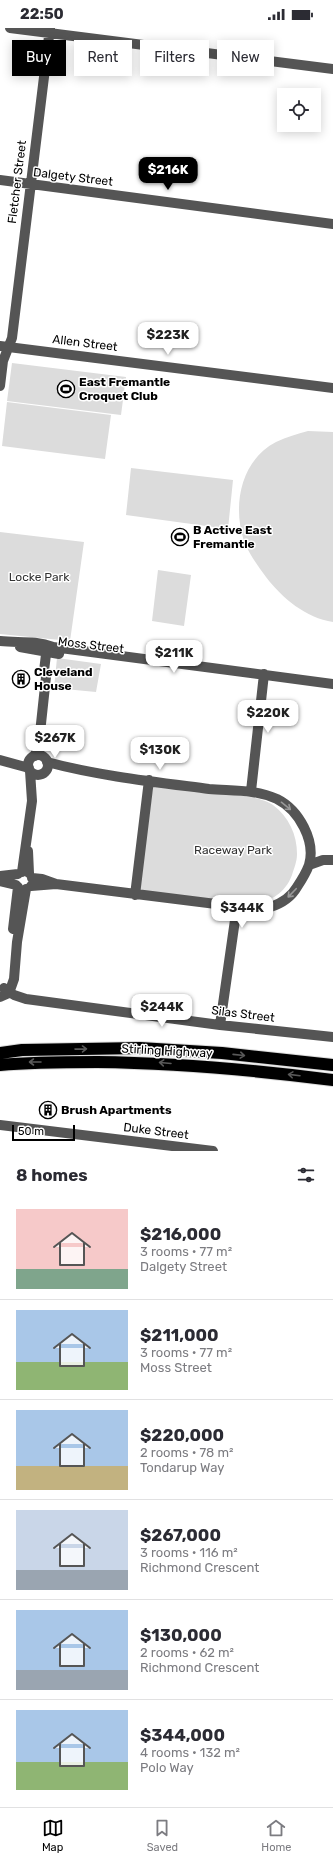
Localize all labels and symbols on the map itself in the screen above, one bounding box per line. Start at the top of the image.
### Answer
street label: Fletcher Street [5,139,29,224]
pin: $216K [140,157,196,191]
street label: Dalgety Street [32,165,114,189]
pin: $223K [140,322,196,356]
street label: Allen Street [52,332,119,354]
place label: East Fremantle Croquet Club [79,375,170,403]
sports icon: East Fremantle Croquet Club [56,379,76,399]
place label: B Active East Fremantle [193,523,272,551]
sports icon: B Active East Fremantle [170,527,190,547]
park label: Locke Park [9,570,70,584]
street label: Moss Street [57,634,125,656]
pin: $211K [146,640,202,674]
place label: Cleveland House [34,665,93,693]
building icon: Cleveland House [11,669,31,689]
pin: $220K [240,700,296,734]
pin: $267K [27,725,83,759]
pin: $130K [132,737,188,771]
one-way arrow [281,801,292,810]
park label: Raceway Park [194,843,273,857]
one-way arrow [287,888,297,898]
pin: $344K [214,895,270,929]
pin: $244K [134,994,190,1028]
street label: Silas Street [211,1003,276,1025]
street label: Stirling Highway [121,1042,213,1060]
one-way arrow [74,1045,87,1053]
one-way arrow [232,1051,245,1058]
one-way arrow [29,1058,42,1066]
one-way arrow [159,1060,172,1067]
one-way arrow [288,1071,301,1079]
building icon: Brush Apartments [38,1100,58,1120]
place label: Brush Apartments [61,1103,172,1117]
street label: Duke Street [123,1120,190,1142]
scale bar [12,1123,75,1142]

